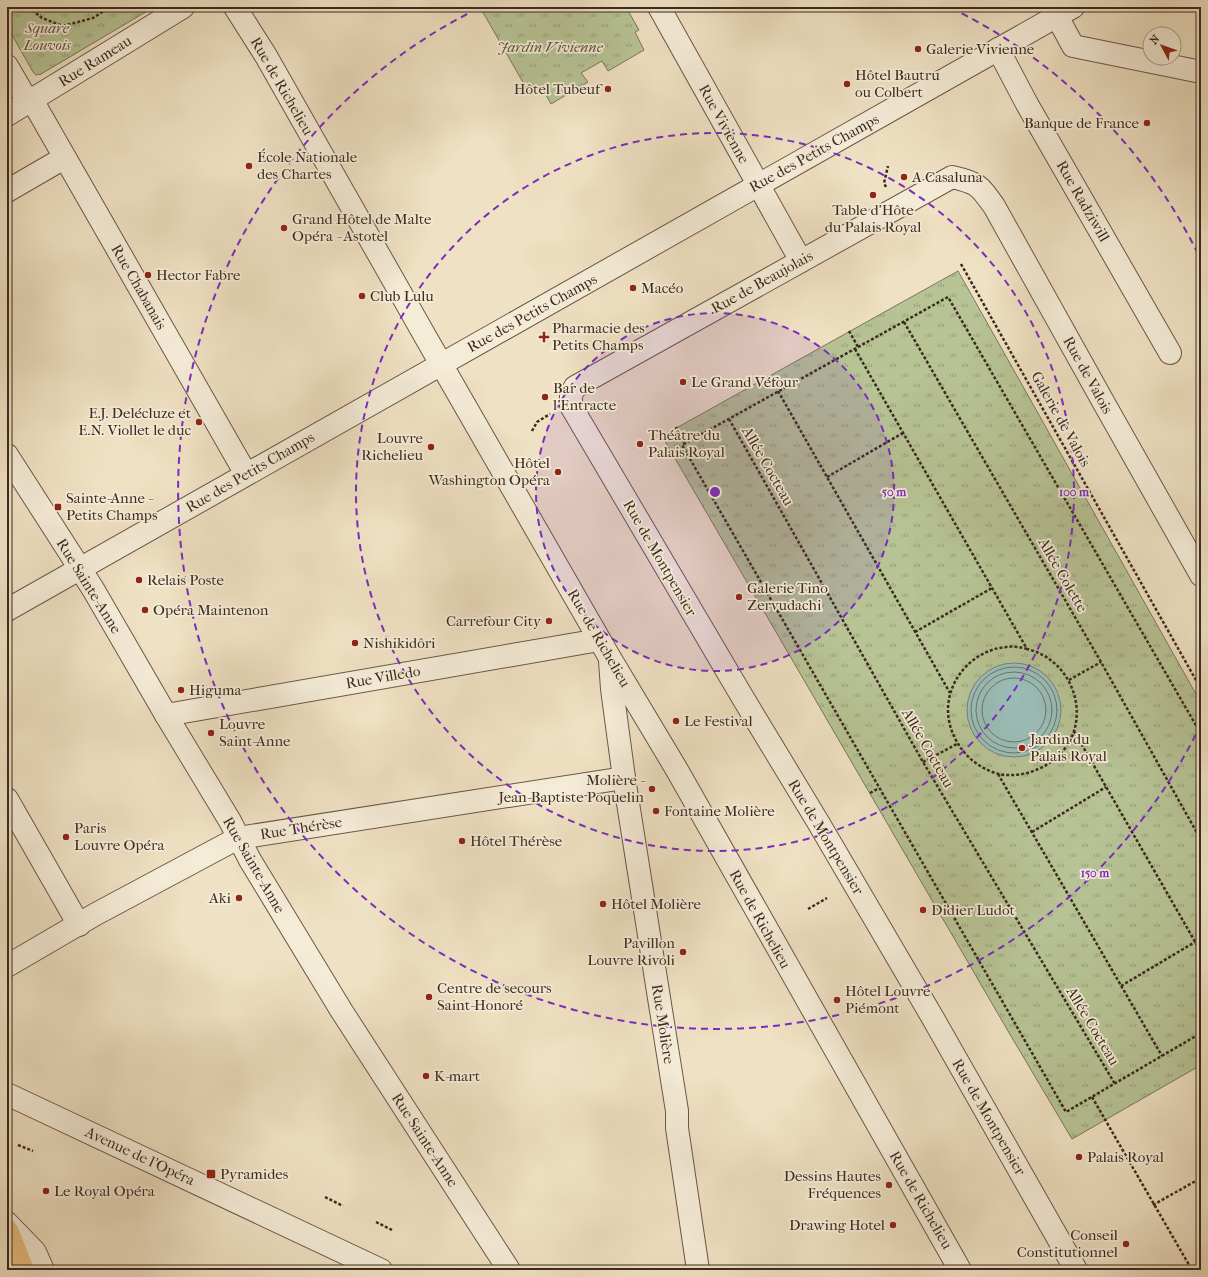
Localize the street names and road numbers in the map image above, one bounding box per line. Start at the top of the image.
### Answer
street label: Rue Rameau [55,31,135,91]
street label: Rue de Richelieu [247,34,318,139]
street label: Rue Vivienne [695,81,753,167]
street label: Rue des Petits Champs [746,110,882,196]
street label: Rue Radziwill [1053,157,1113,245]
street label: Rue Chabanais [107,241,171,333]
street label: Rue de Beaujolais [708,246,816,317]
street label: Rue des Petits Champs [464,270,600,356]
street label: Rue de Valois [1059,333,1117,417]
street label: Galerie de Valois [1027,368,1095,470]
street label: Allée Cocteau [738,422,798,509]
street label: Rue des Petits Champs [182,428,318,516]
street label: Rue de Montpensier [619,497,701,620]
street label: Allée Colette [1034,534,1092,616]
street label: Rue Sainte-Anne [53,535,126,637]
street label: Rue de Richelieu [564,586,635,691]
street label: Rue Villedo [344,662,422,692]
street label: Allée Cocteau [898,704,958,791]
street label: Rue de Montpensier [784,776,868,898]
street label: Rue Sainte-Anne [219,813,289,917]
street label: Rue Thérèse [259,813,344,843]
street label: Rue de Richelieu [725,866,795,972]
street label: Rue Molière [648,983,678,1066]
street label: Allée Cocteau [1062,983,1124,1069]
street label: Rue de Montpensier [948,1056,1030,1179]
street label: Rue Sainte-Anne [388,1090,462,1191]
street label: Avenue de l'Opéra [81,1122,199,1190]
street label: Rue de Richelieu [886,1148,957,1253]

